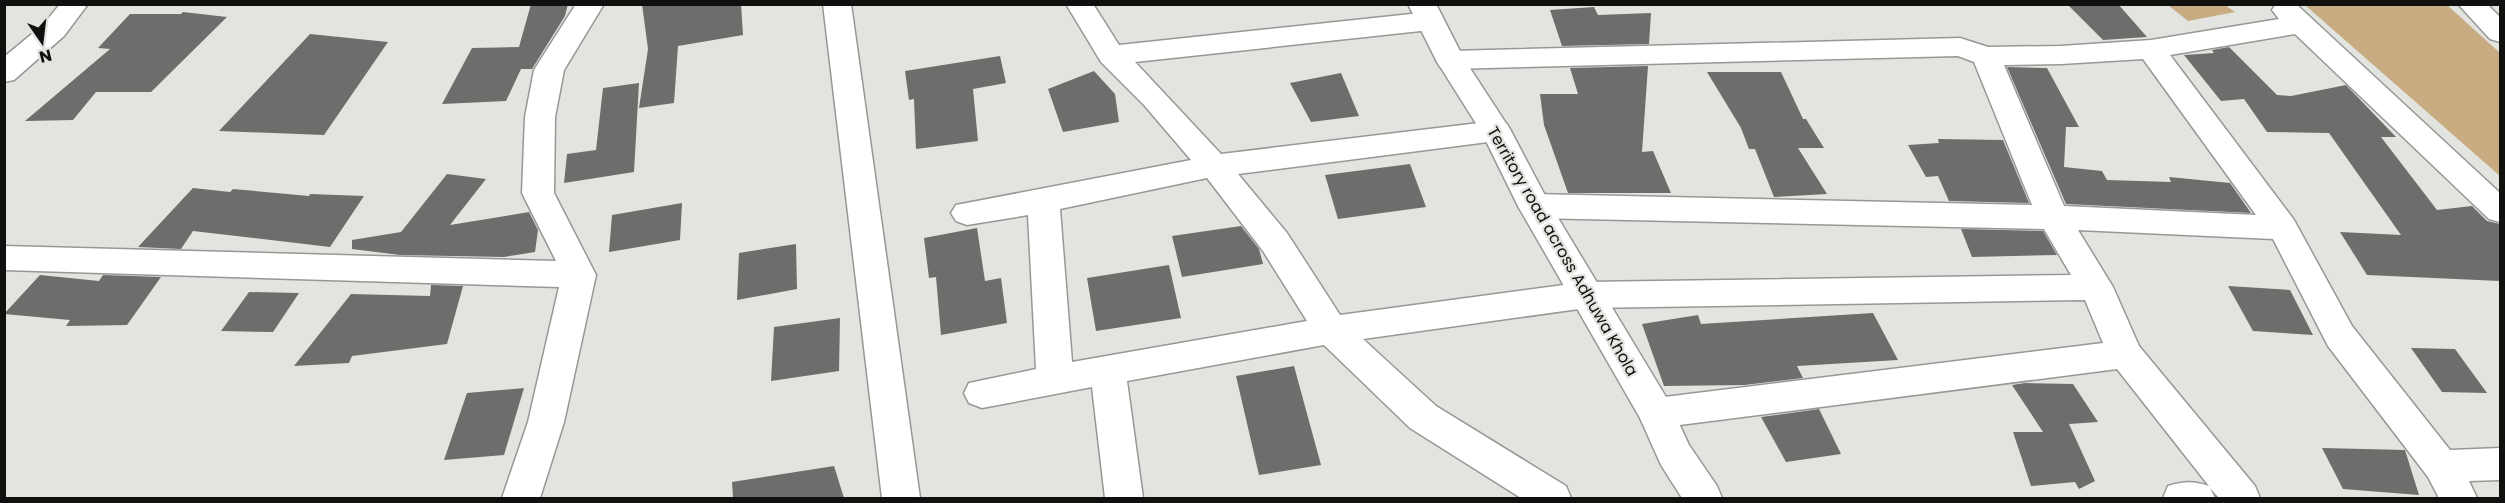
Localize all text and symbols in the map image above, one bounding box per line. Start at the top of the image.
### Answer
north arrow [12,12,72,72]
text: N [37,43,54,69]
street label: Territory road across Adhuwa Khola [1481,122,1644,380]

